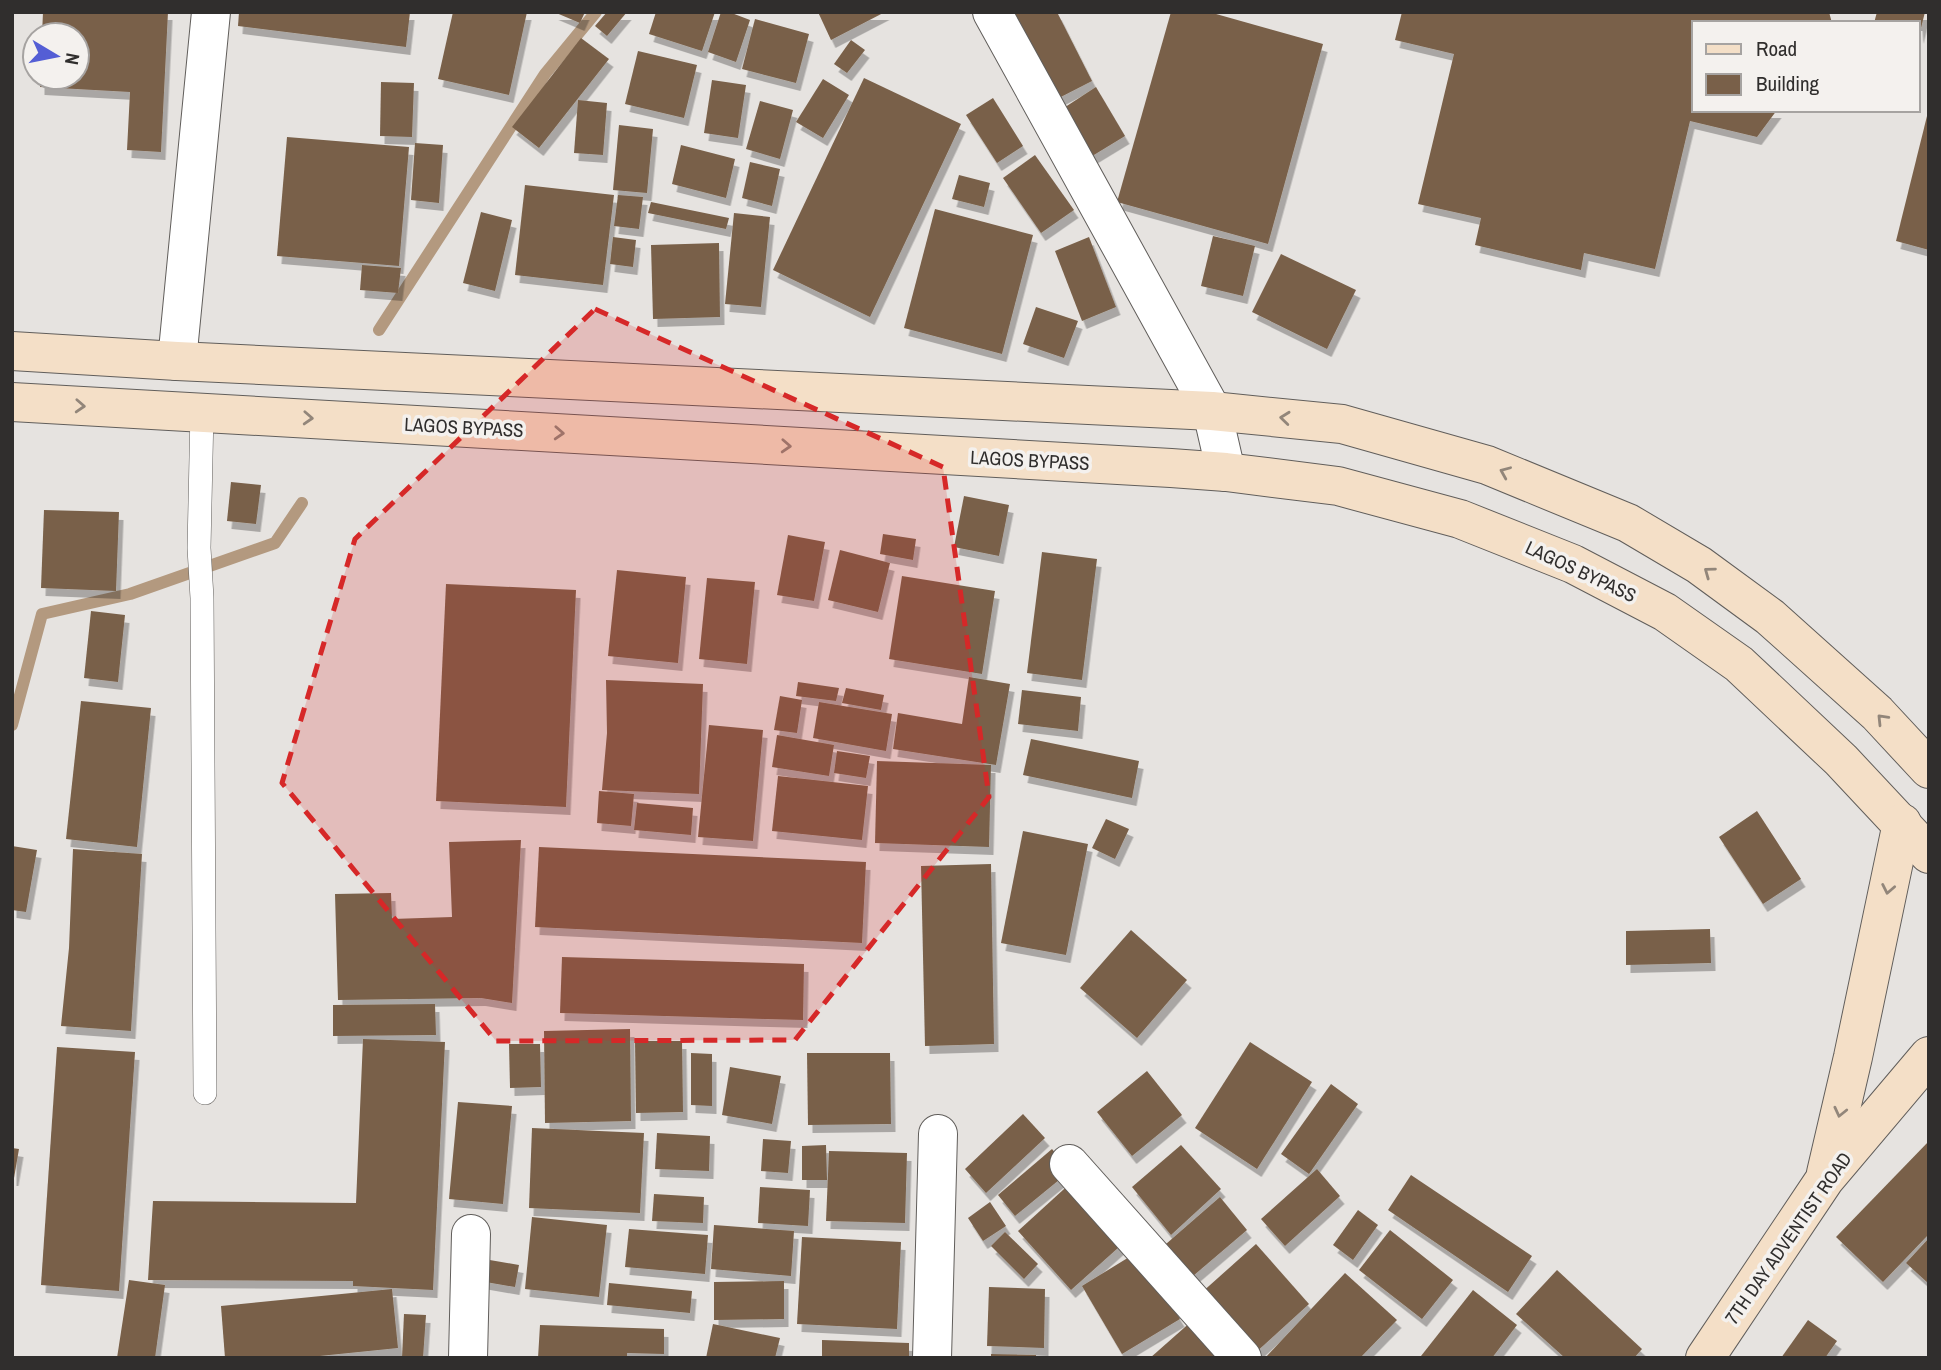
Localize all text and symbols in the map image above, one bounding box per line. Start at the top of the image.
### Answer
north arrow [21,21,91,91]
legend [1692,21,1920,112]
text: Road [1756,34,1797,63]
text: N [59,51,87,67]
text: Building [1756,69,1820,98]
one-way arrow [75,398,86,413]
one-way arrow [302,411,313,426]
street label: LAGOS BYPASS [404,411,524,443]
one-way arrow [1279,411,1290,426]
one-way arrow [554,425,565,440]
one-way arrow [781,438,792,453]
street label: LAGOS BYPASS [970,444,1090,476]
one-way arrow [1500,467,1512,481]
street label: LAGOS BYPASS [1521,534,1641,608]
one-way arrow [1704,568,1717,580]
one-way arrow [1878,715,1890,727]
one-way arrow [1882,883,1897,895]
one-way arrow [1834,1106,1849,1118]
street label: 7TH DAY ADVENTIST ROAD [1719,1147,1857,1329]

